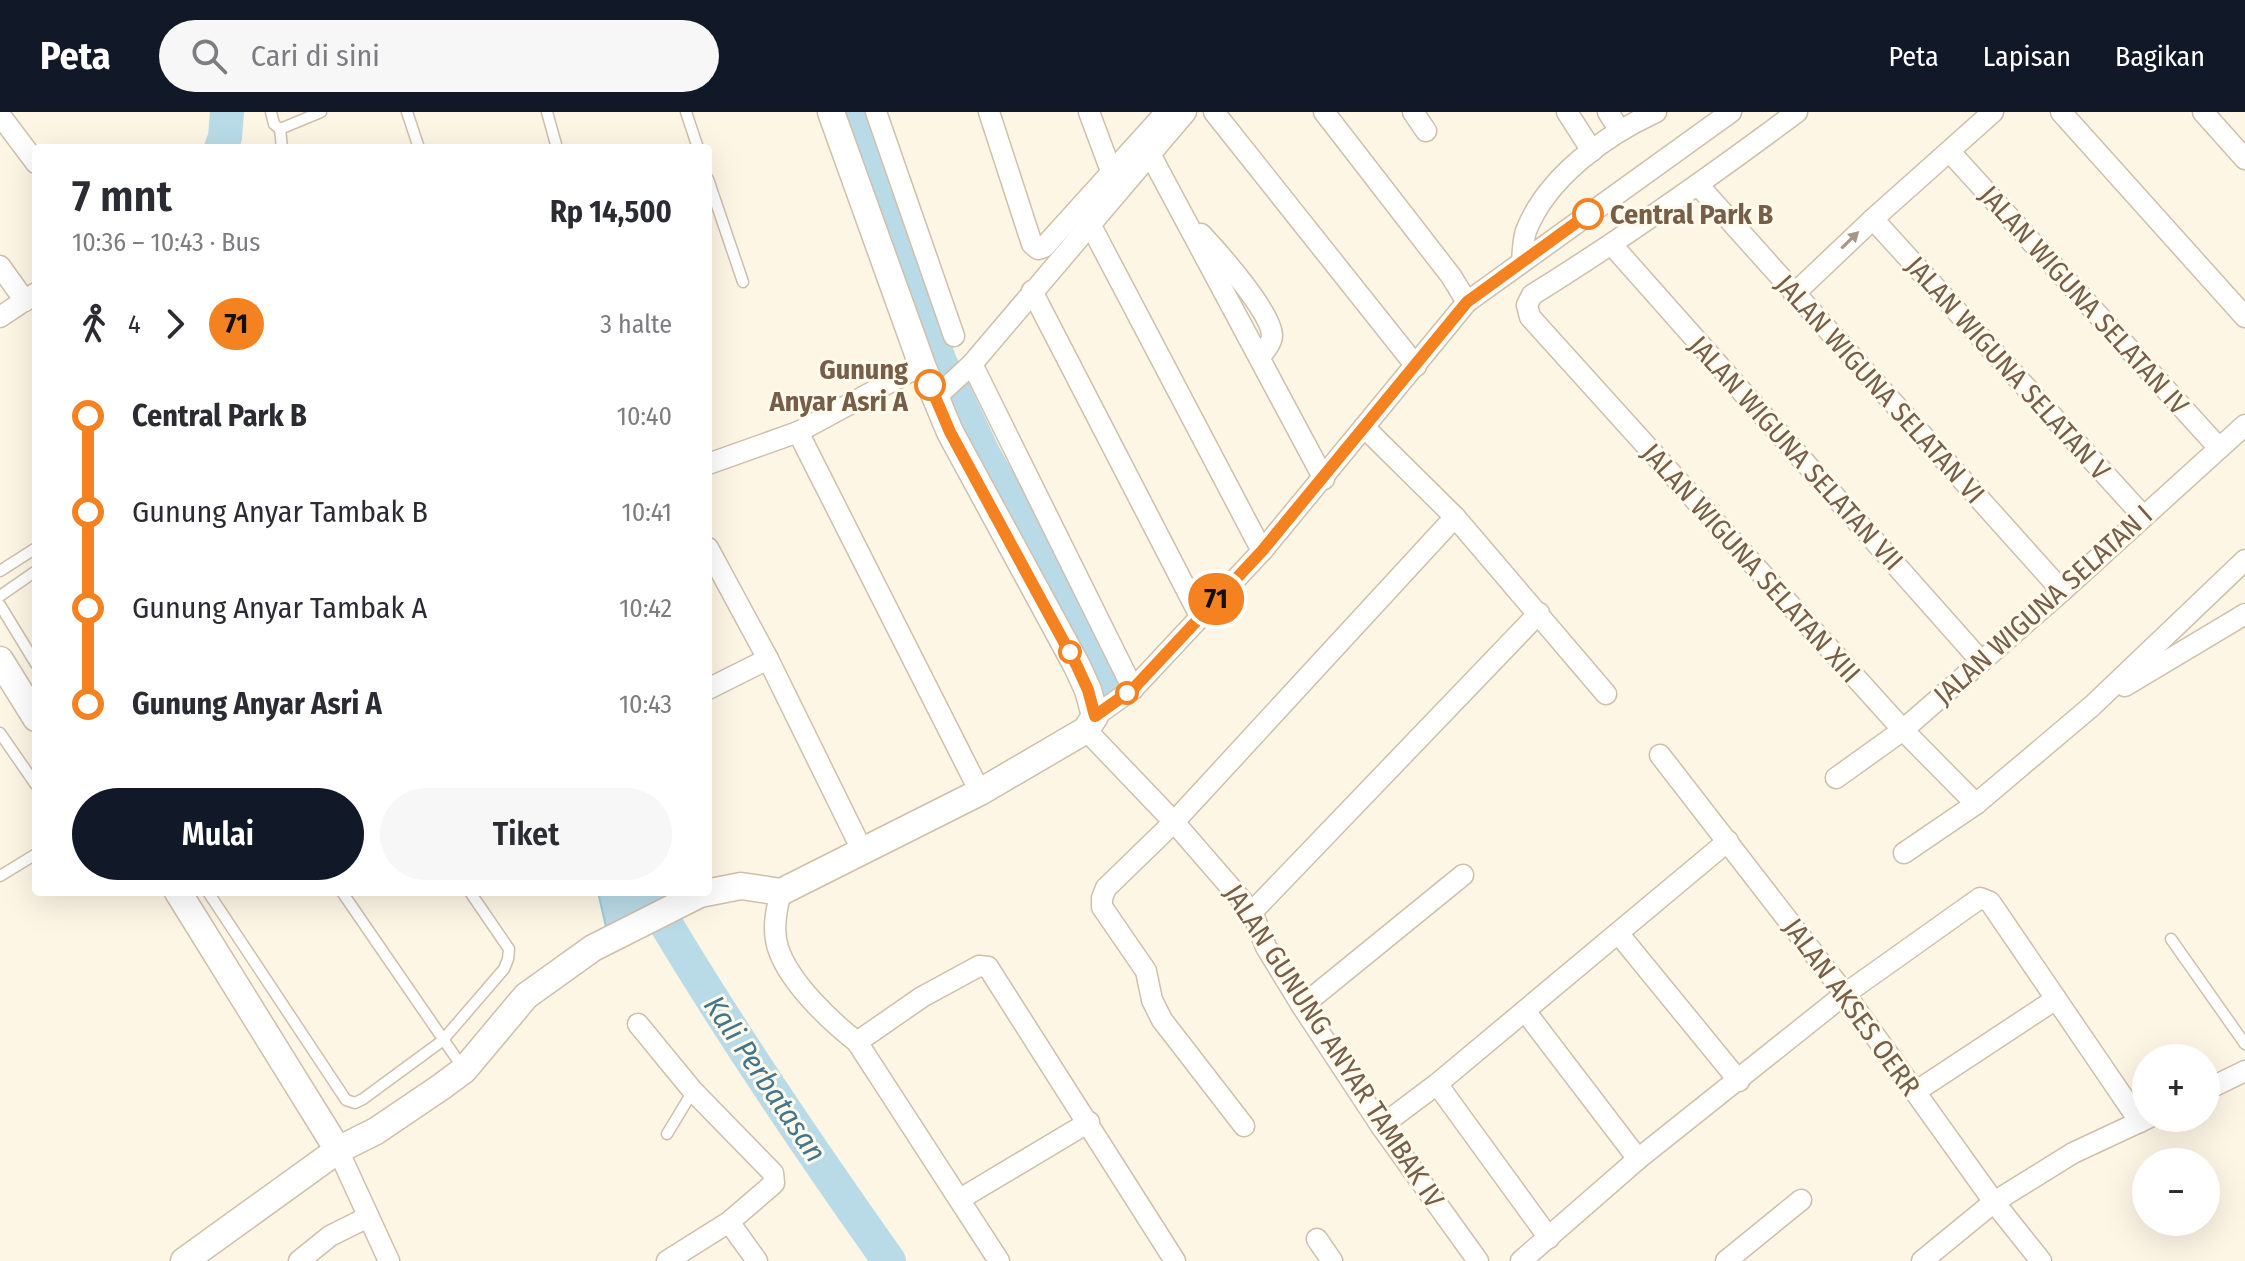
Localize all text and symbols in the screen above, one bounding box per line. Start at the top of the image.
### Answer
search box [159,20,719,92]
text: Peta [40,33,111,79]
icon: search [187,34,231,78]
text: Cari di sini [251,38,380,74]
text: Peta [1888,40,1939,73]
text: Lapisan [1983,40,2071,73]
text: Bagikan [2115,40,2205,73]
text: 7 mnt [72,170,172,223]
street label: JALAN WIGUNA SELATAN IV [1973,179,2196,422]
text: Rp 14,500 [550,194,672,230]
place label: Central Park B [1610,198,1774,231]
marker: Central Park B [1573,199,1603,229]
text: 10:36 – 10:43 · Bus [72,227,260,258]
one-way arrow [1841,232,1860,250]
street label: JALAN WIGUNA SELATAN V [1899,250,2117,487]
street label: JALAN WIGUNA SELATAN VI [1769,268,1991,510]
icon: walk [72,302,116,346]
icon: forward [153,302,197,346]
text: 71 [225,307,248,340]
text: 4 [128,309,141,340]
text: 3 halte [600,309,672,340]
street label: JALAN WIGUNA SELATAN VII [1682,329,1910,577]
place label: Gunung Anyar Asri A [769,353,909,418]
marker: Gunung Anyar Asri A [915,370,945,400]
text: Central Park B [132,398,307,434]
text: 10:40 [617,401,672,432]
street label: JALAN WIGUNA SELATAN XIII [1635,437,1867,689]
text: Gunung Anyar Tambak B [132,494,428,530]
text: 10:41 [622,497,672,528]
street label: JALAN WIGUNA SELATAN I [1927,498,2159,712]
line badge: 71 [1180,573,1252,625]
text: 71 [1204,582,1228,615]
text: Gunung Anyar Tambak A [132,590,427,626]
text: 10:42 [619,593,672,624]
unlabelled marker [1059,641,1081,663]
unlabelled marker [1116,682,1138,704]
text: Gunung Anyar Asri A [132,686,382,722]
text: 10:43 [619,689,672,720]
button: Mulai [72,788,364,880]
button: Tiket [380,788,672,880]
street label: JALAN GUNUNG ANYAR TAMBAK IV [1217,878,1451,1214]
street label: JALAN AKSES OERR [1777,912,1927,1102]
water label: Kali Perbatasan [696,989,834,1169]
map controls [2132,1044,2220,1236]
button: + [2132,1044,2220,1132]
button: − [2132,1148,2220,1236]

